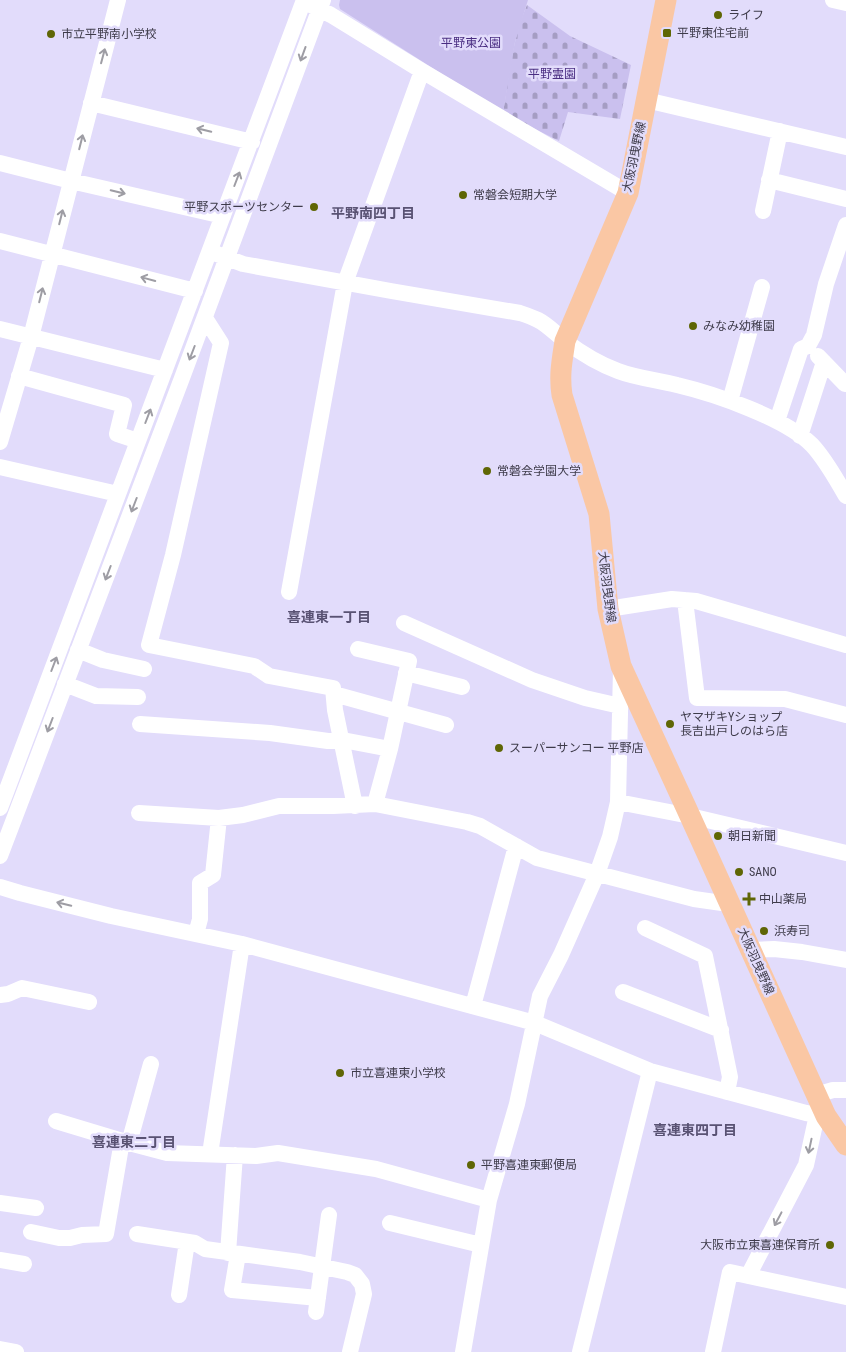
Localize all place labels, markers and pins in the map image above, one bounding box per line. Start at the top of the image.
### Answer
place label: ライフ [728,8,764,22]
marker: ライフ [712,9,724,21]
place label: 平野東住宅前 [677,26,749,40]
place label: 市立平野南小学校 [61,27,157,41]
marker: 平野東住宅前 [661,27,673,39]
marker: 市立平野南小学校 [45,28,57,40]
place label: 常磐会短期大学 [473,188,557,202]
marker: 常磐会短期大学 [457,189,469,201]
place label: 平野スポーツセンター [184,200,304,214]
marker: 平野スポーツセンター [308,201,320,213]
place label: みなみ幼稚園 [703,319,775,333]
marker: みなみ幼稚園 [687,320,699,332]
place label: 常磐会学園大学 [497,464,581,478]
marker: 常磐会学園大学 [481,465,493,477]
place label: ヤマザキYショップ 長吉出戸しのはら店 [680,710,788,738]
marker: ヤマザキYショップ 長吉出戸しのはら店 [664,718,676,730]
place label: スーパーサンコー 平野店 [509,741,643,755]
marker: スーパーサンコー 平野店 [493,742,505,754]
place label: 朝日新聞 [728,829,776,843]
marker: 朝日新聞 [712,830,724,842]
place label: SANO [749,865,777,879]
marker: SANO [733,866,745,878]
place label: 中山薬局 [759,892,807,906]
marker: 中山薬局 [743,893,755,905]
place label: 浜寿司 [774,924,810,938]
marker: 浜寿司 [758,925,770,937]
place label: 市立喜連東小学校 [350,1066,446,1080]
marker: 市立喜連東小学校 [334,1067,346,1079]
place label: 平野喜連東郵便局 [481,1158,577,1172]
marker: 平野喜連東郵便局 [465,1159,477,1171]
place label: 大阪市立東喜連保育所 [700,1238,820,1252]
marker: 大阪市立東喜連保育所 [824,1239,836,1251]

